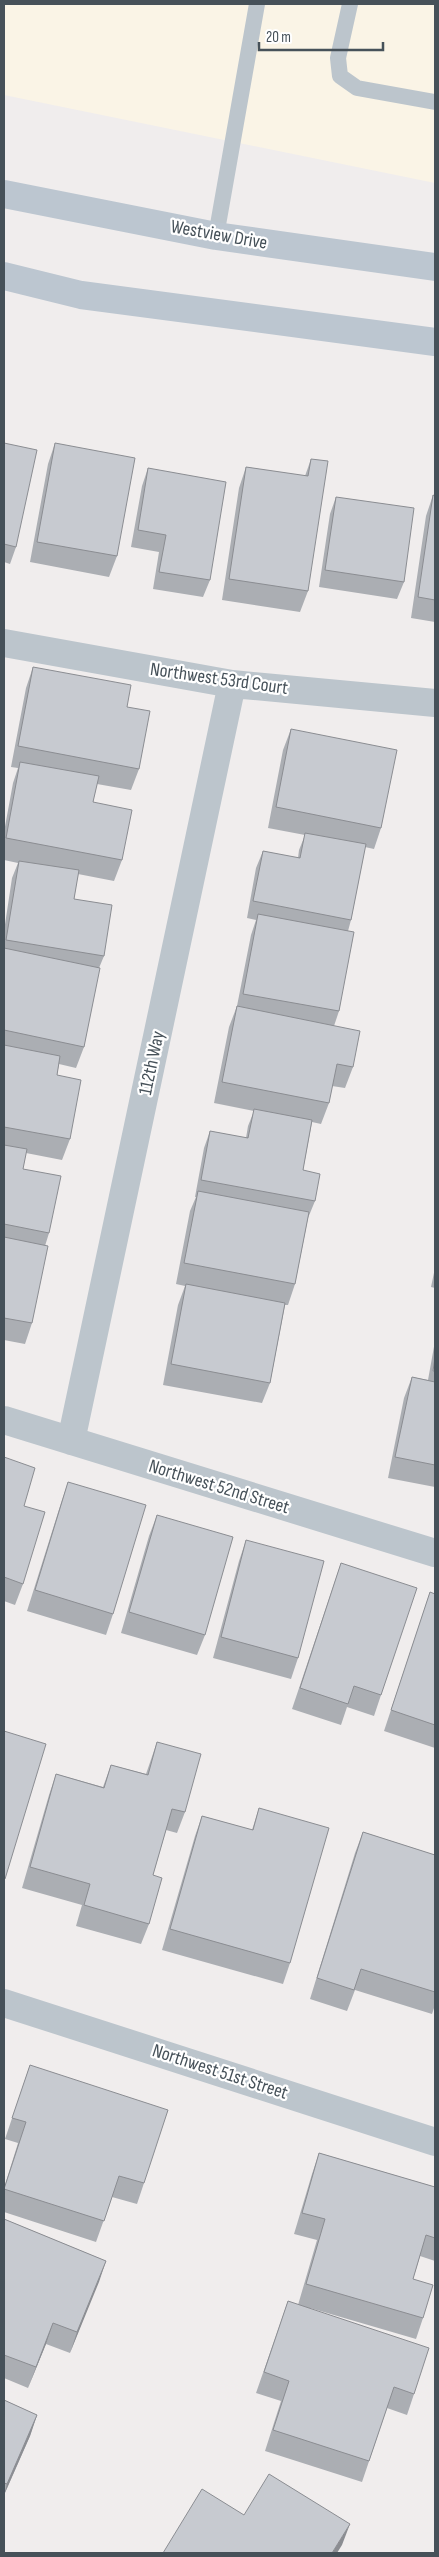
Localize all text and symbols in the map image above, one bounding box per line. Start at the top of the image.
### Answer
scale bar [259,20,383,52]
text: 20 m [266,28,291,47]
street label: Westview Drive [169,215,269,255]
street label: Northwest 53rd Court [149,658,290,700]
street label: 112th Way [134,1028,170,1097]
street label: Northwest 52nd Street [146,1455,292,1519]
street label: Northwest 51st Street [149,2039,291,2105]

